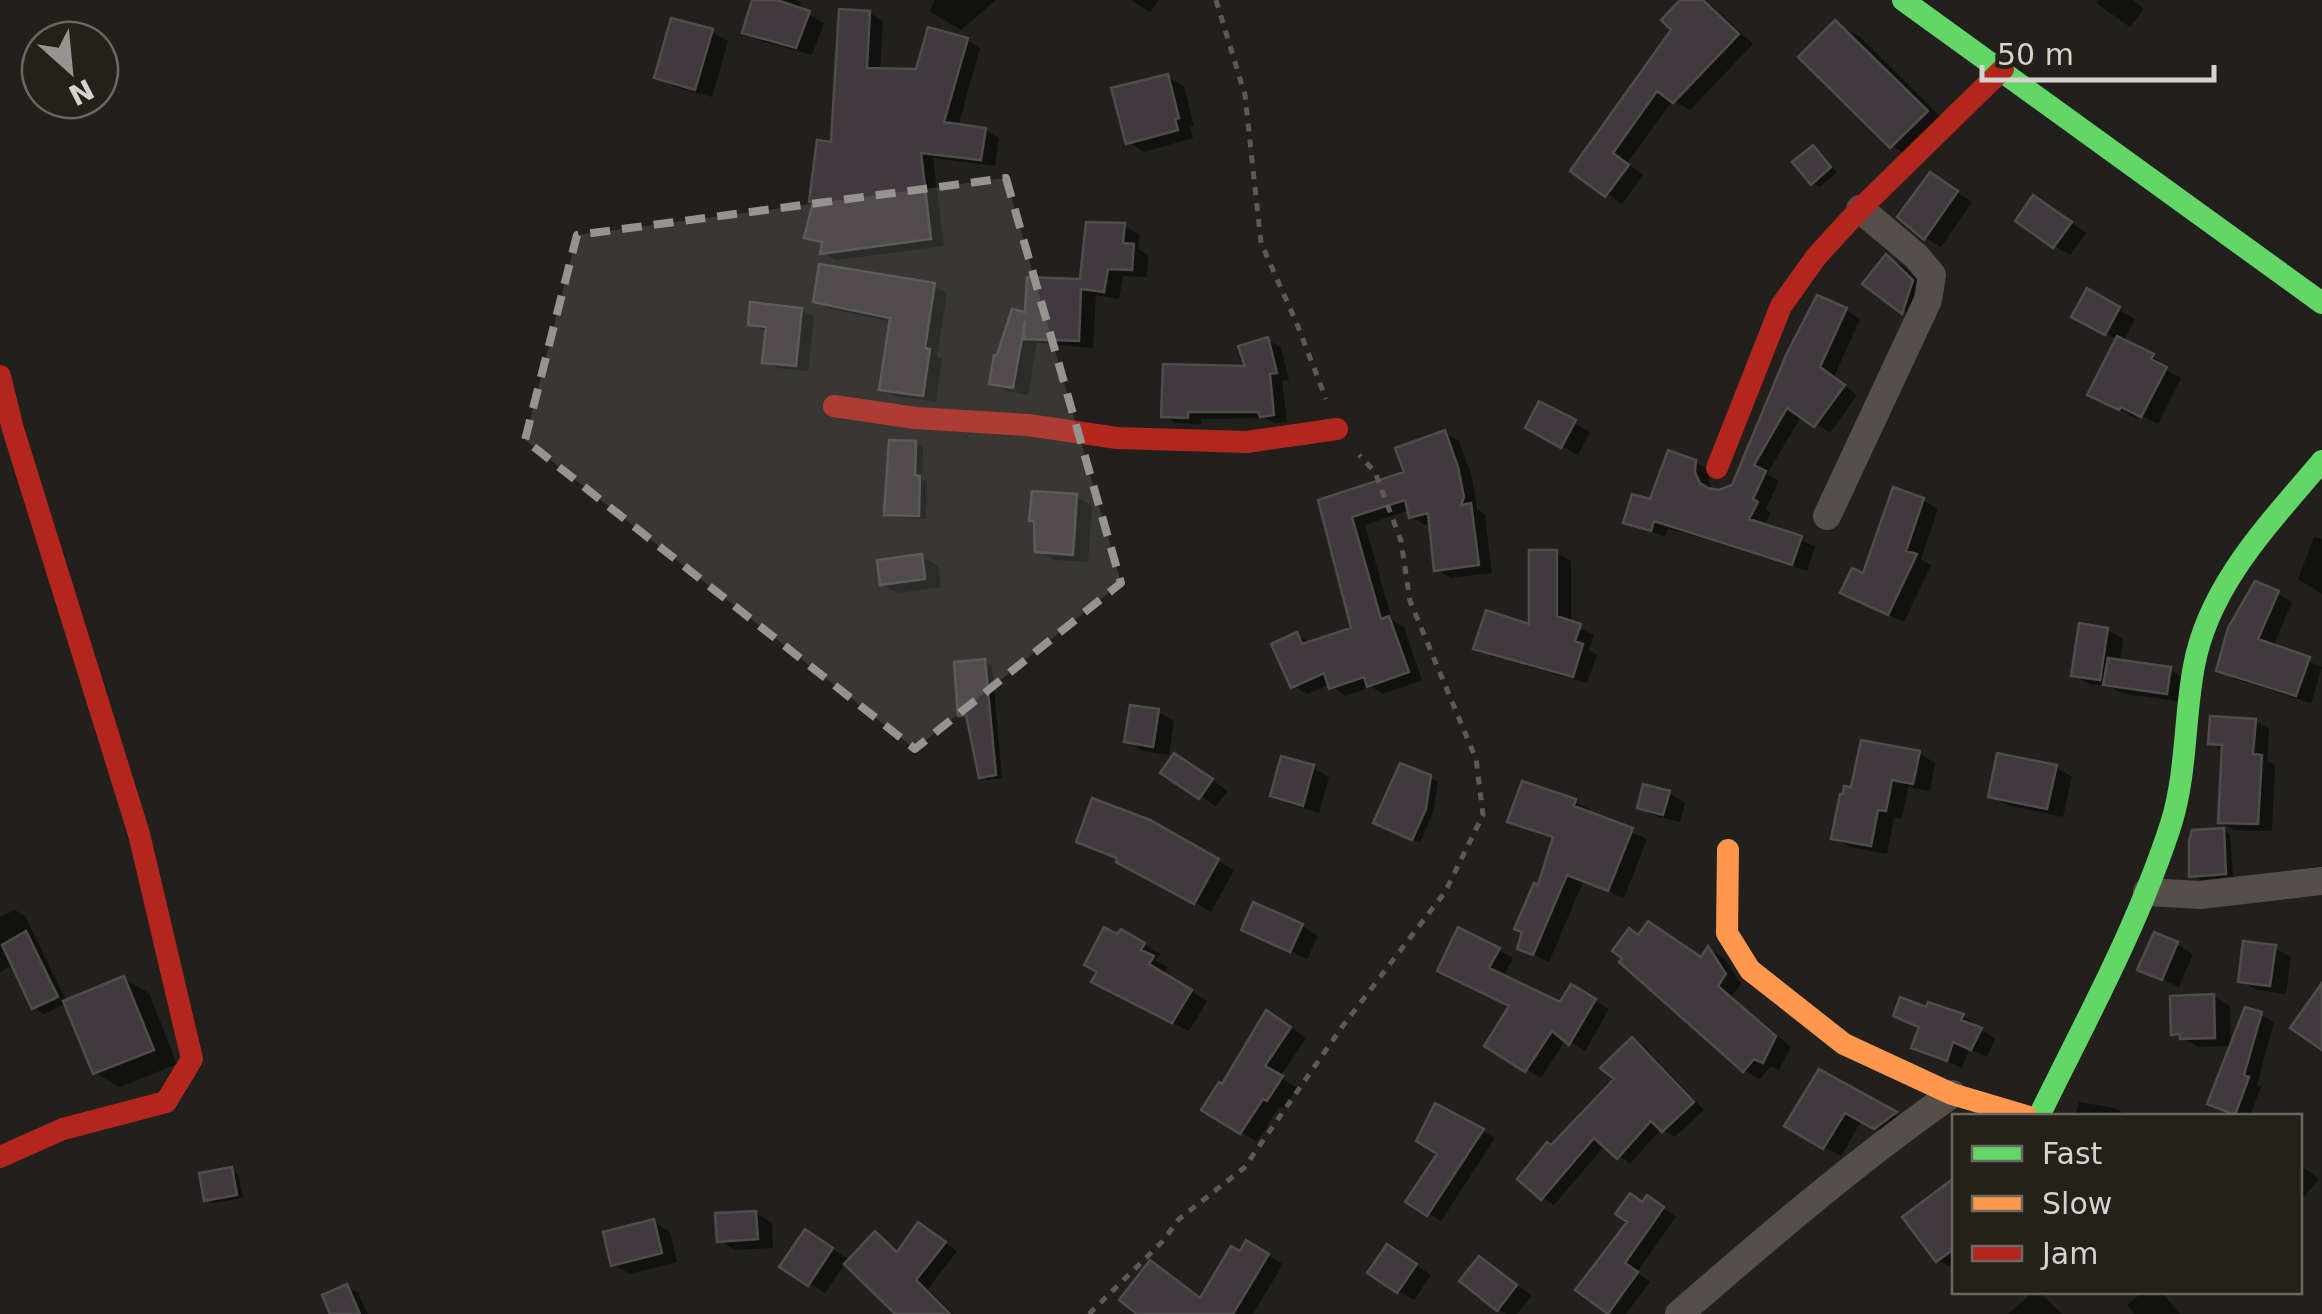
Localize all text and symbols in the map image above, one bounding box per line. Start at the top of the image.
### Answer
north arrow [20,20,120,120]
scale bar [1982,20,2214,82]
text: 50 m [1997,37,2074,72]
text: N [63,72,99,112]
legend [1952,1114,2302,1294]
text: Fast [2042,1136,2103,1171]
text: Slow [2042,1186,2112,1221]
text: Jam [2040,1236,2098,1271]

